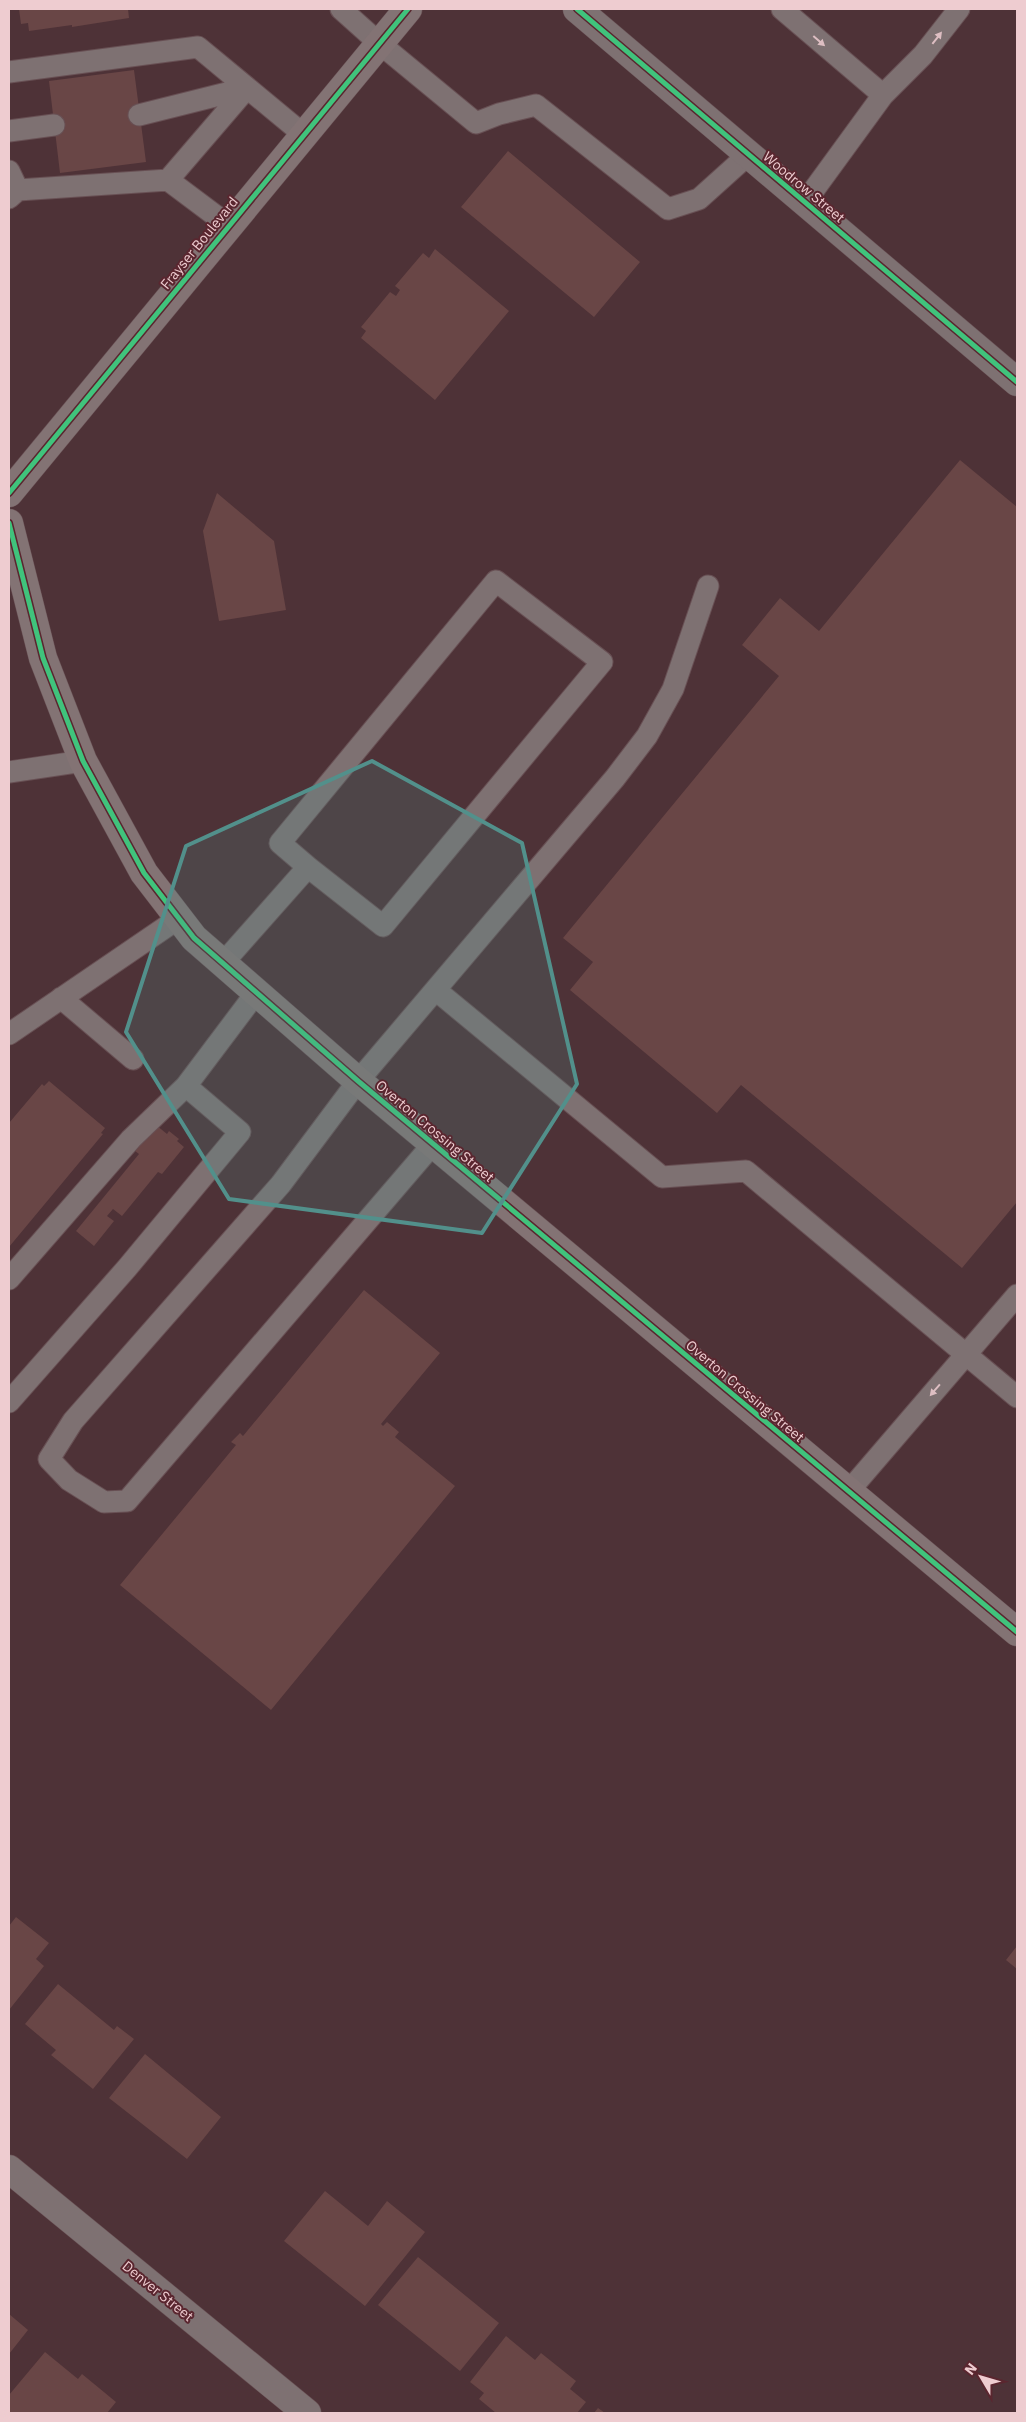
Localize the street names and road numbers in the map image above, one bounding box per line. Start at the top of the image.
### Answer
street label: Woodrow Street [759,148,849,227]
street label: Frayser Boulevard [156,193,242,293]
street label: Overton Crossing Street [372,1076,498,1186]
street label: Overton Crossing Street [682,1336,808,1446]
street label: Denver Street [119,2257,197,2325]

